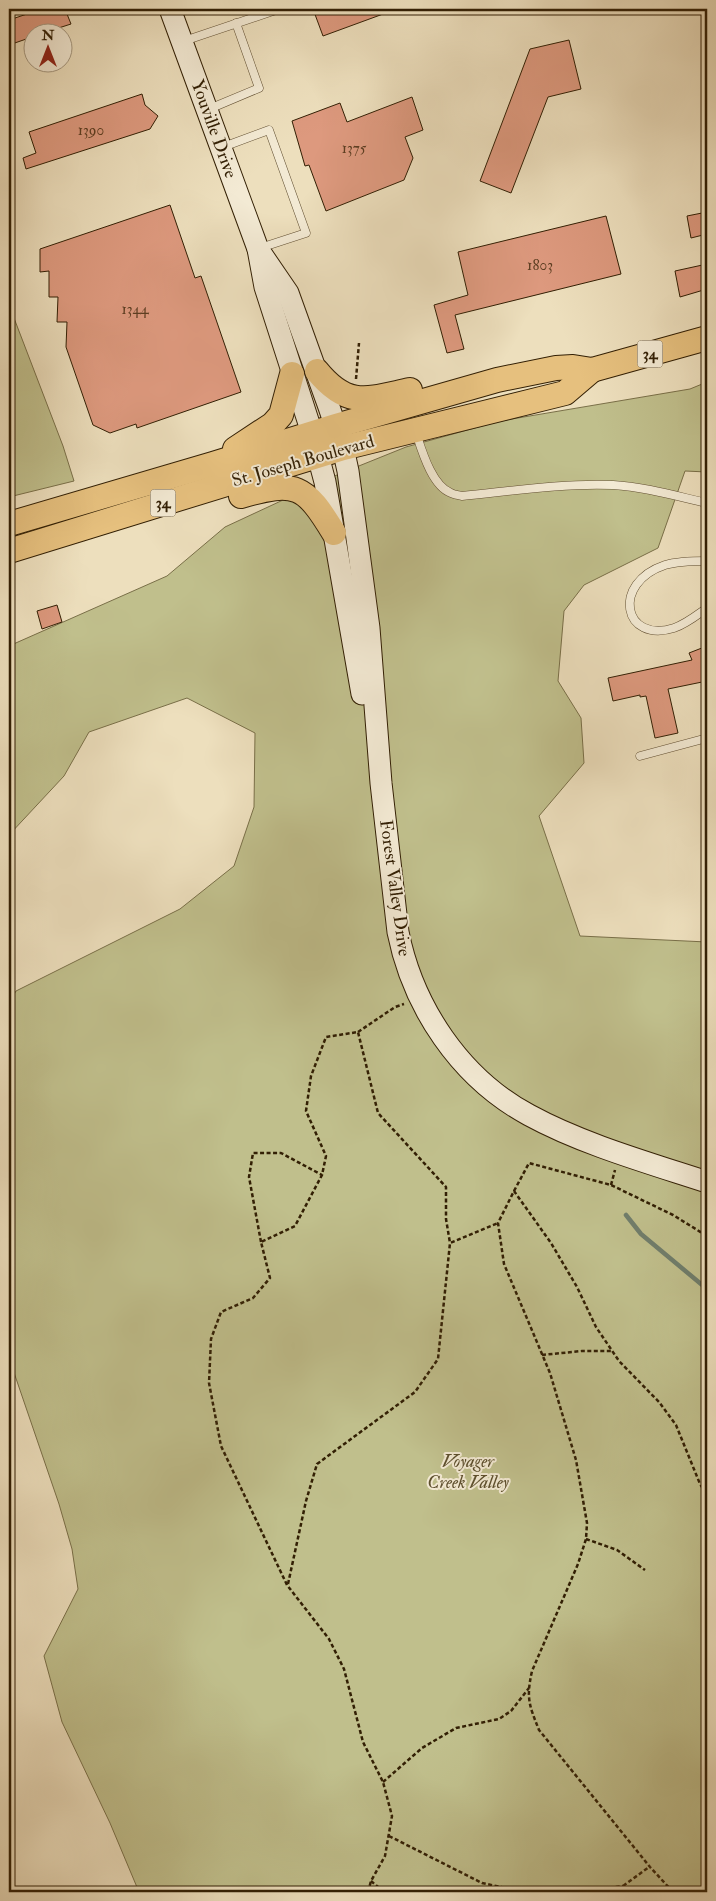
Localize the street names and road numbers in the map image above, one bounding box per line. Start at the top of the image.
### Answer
street label: Youville Drive [186,77,243,182]
road number: 34 [638,340,662,368]
street label: St. Joseph Boulevard [229,430,377,492]
road number: 34 [150,489,176,516]
street label: Forest Valley Drive [374,818,416,958]

